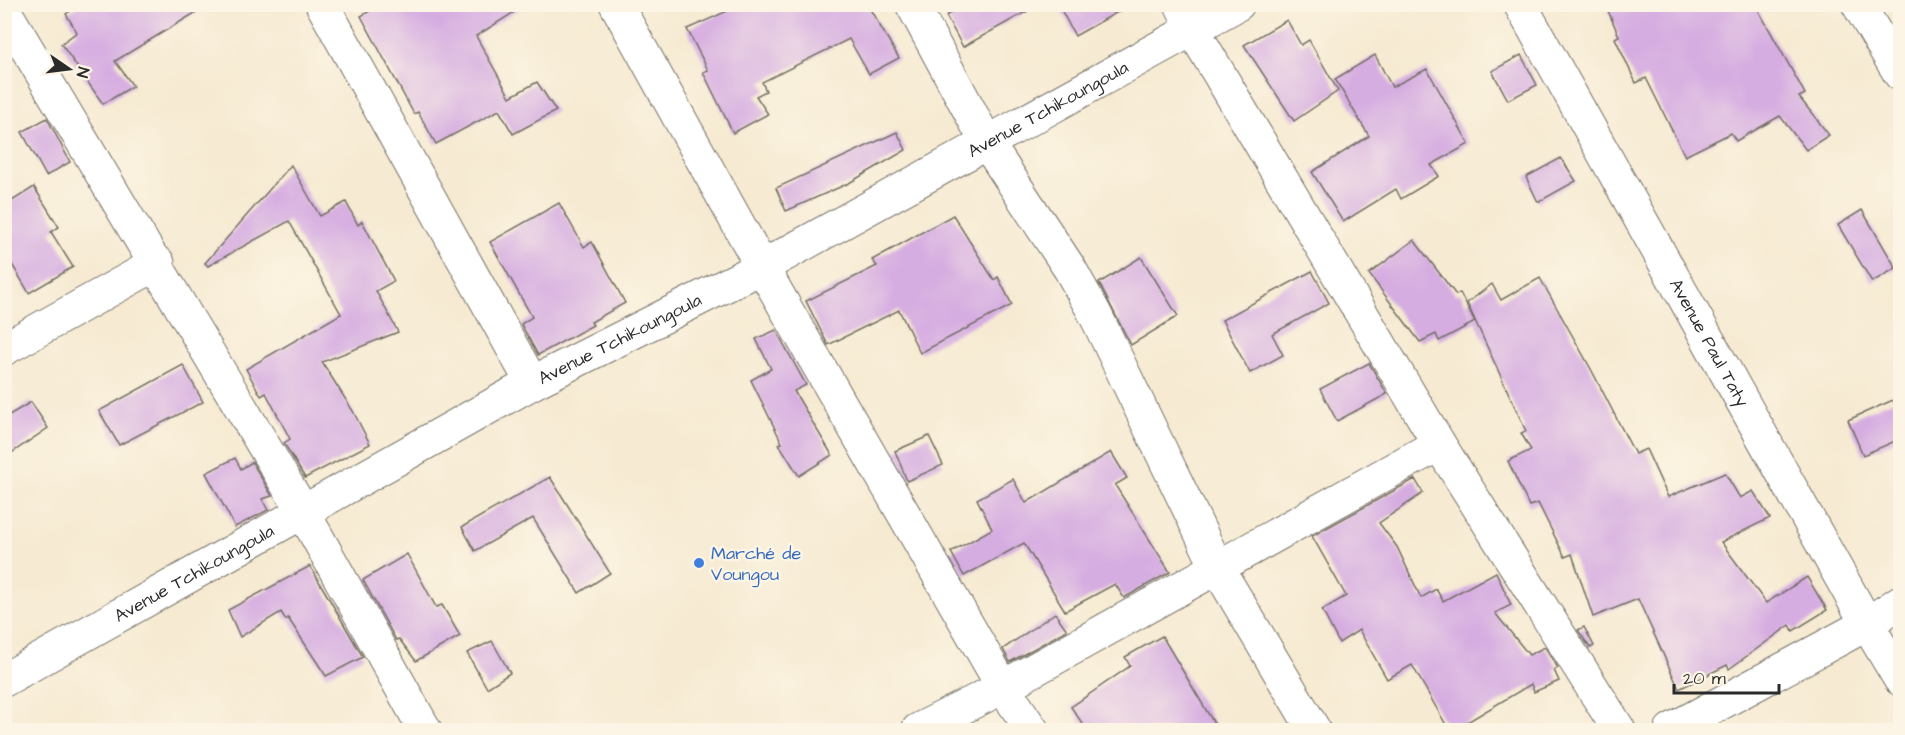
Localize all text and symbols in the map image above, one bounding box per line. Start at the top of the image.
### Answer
north arrow [39,39,99,99]
street label: Avenue Tchikoungoula [963,55,1133,163]
text: N [71,65,94,80]
street label: Avenue Paul Taty [1664,274,1755,412]
street label: Avenue Tchikoungoula [534,287,706,390]
street label: Avenue Tchikoungoula [109,518,279,628]
place label: Marché de Voungou [711,541,801,588]
marker: Marché de Voungou [692,556,706,570]
scale bar [1674,657,1779,695]
text: 20 m [1683,666,1726,691]

